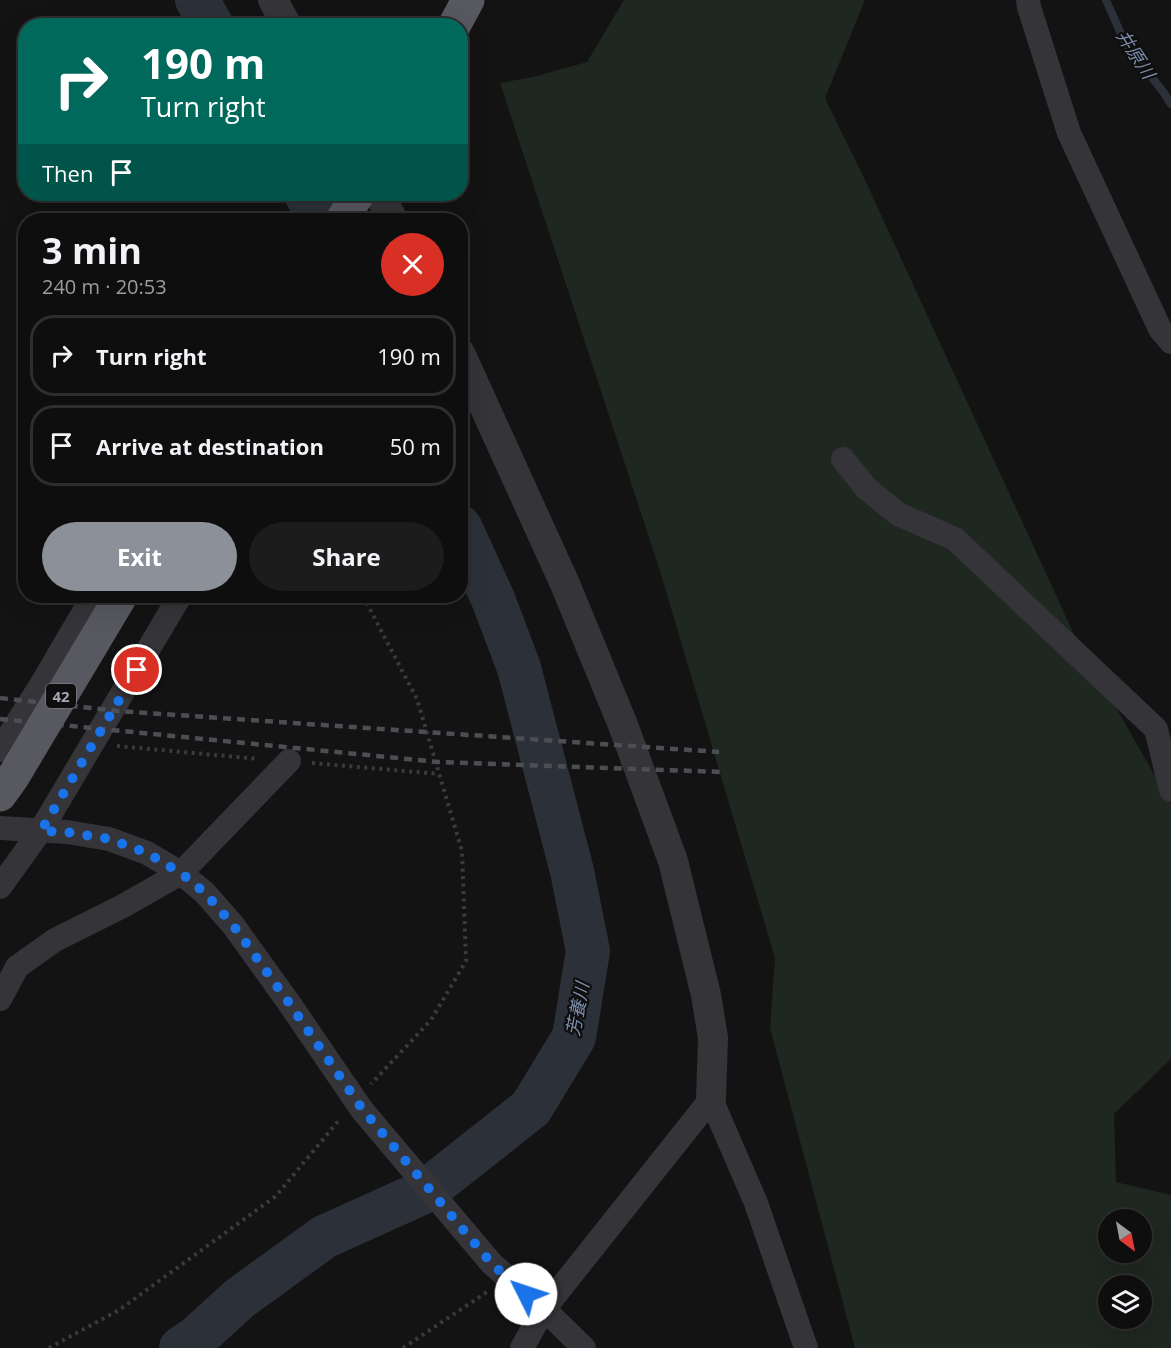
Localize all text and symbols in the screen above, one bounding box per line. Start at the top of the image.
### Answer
water label: 井原川 [1111,25,1162,85]
text: 190 m [141,34,265,91]
icon: right [42,42,120,120]
text: Turn right [141,88,266,125]
icon: arrive [105,156,138,189]
text: Then [42,158,93,188]
text: 3 min [42,226,142,275]
button: close [381,233,444,296]
text: 240 m · 20:53 [42,273,167,300]
icon: right [45,339,78,372]
text: Turn right [96,341,207,371]
text: 190 m [377,341,441,371]
icon: arrive [45,429,78,462]
text: Arrive at destination [96,431,324,461]
text: 50 m [390,431,441,461]
button: Exit [42,522,237,591]
button: Share [249,522,444,591]
pin [111,644,162,695]
icon: arrive [120,653,153,686]
road number: 42 [46,684,76,708]
water label: 芳養川 [560,978,594,1038]
north arrow [1098,1209,1152,1263]
map controls [1098,1209,1152,1329]
position arrow [494,1262,558,1326]
button: layers [1098,1275,1152,1329]

